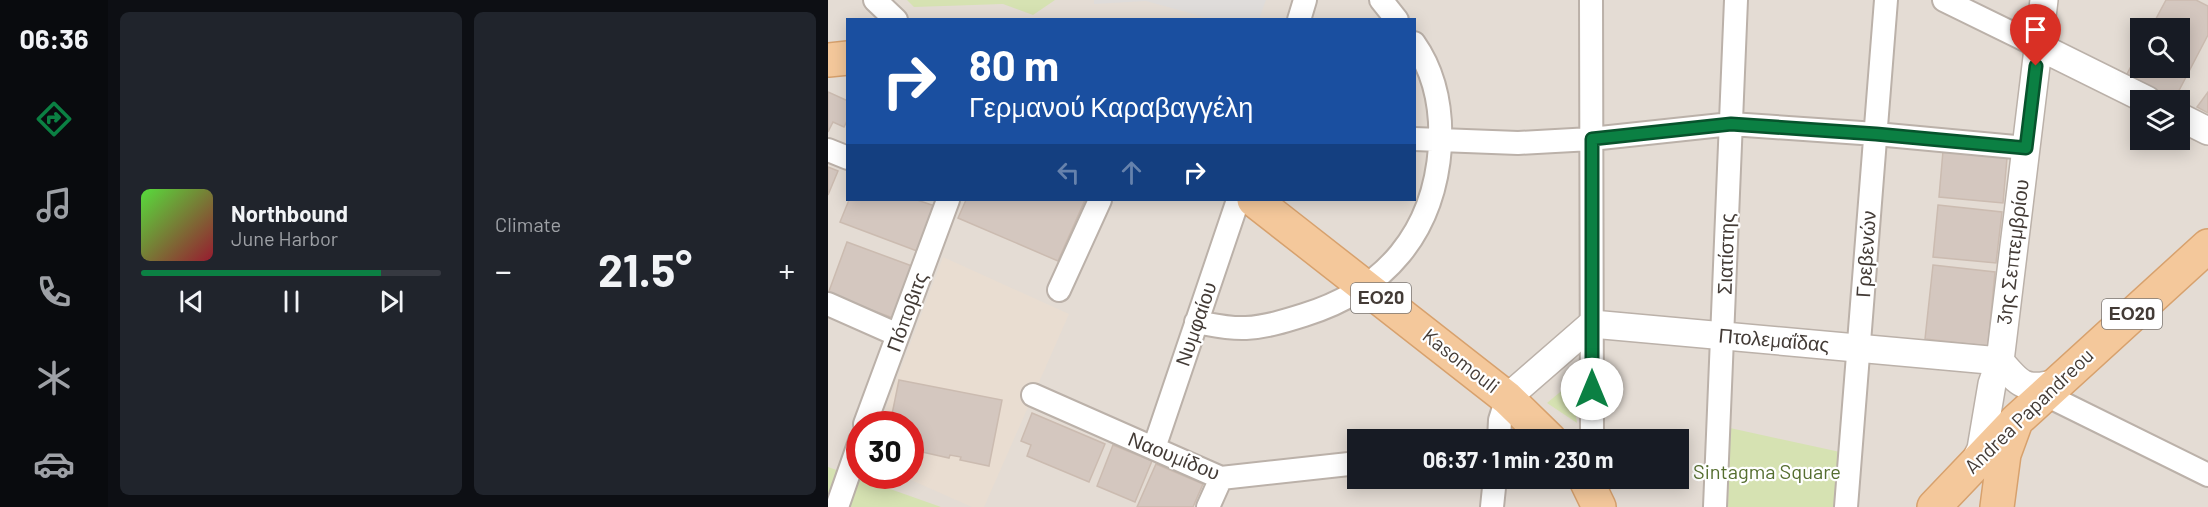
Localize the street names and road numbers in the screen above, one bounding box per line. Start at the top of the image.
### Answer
street label: 3ης Σεπτεμβρίου [1991,178,2033,326]
street label: Γρεβενών [1850,210,1880,298]
street label: Σιατίστης [1712,212,1738,295]
street label: Πόποβιτς [881,268,932,355]
street label: Νυμφαίου [1169,278,1221,369]
road number: ΕΟ20 [1351,283,1411,313]
road number: ΕΟ20 [2102,299,2162,329]
street label: Πτολεμαΐδας [1718,322,1831,356]
street label: Kasomouli [1418,323,1505,398]
street label: Andrea Papandreou [1959,343,2098,478]
street label: Ναουμίδου [1125,426,1224,484]

